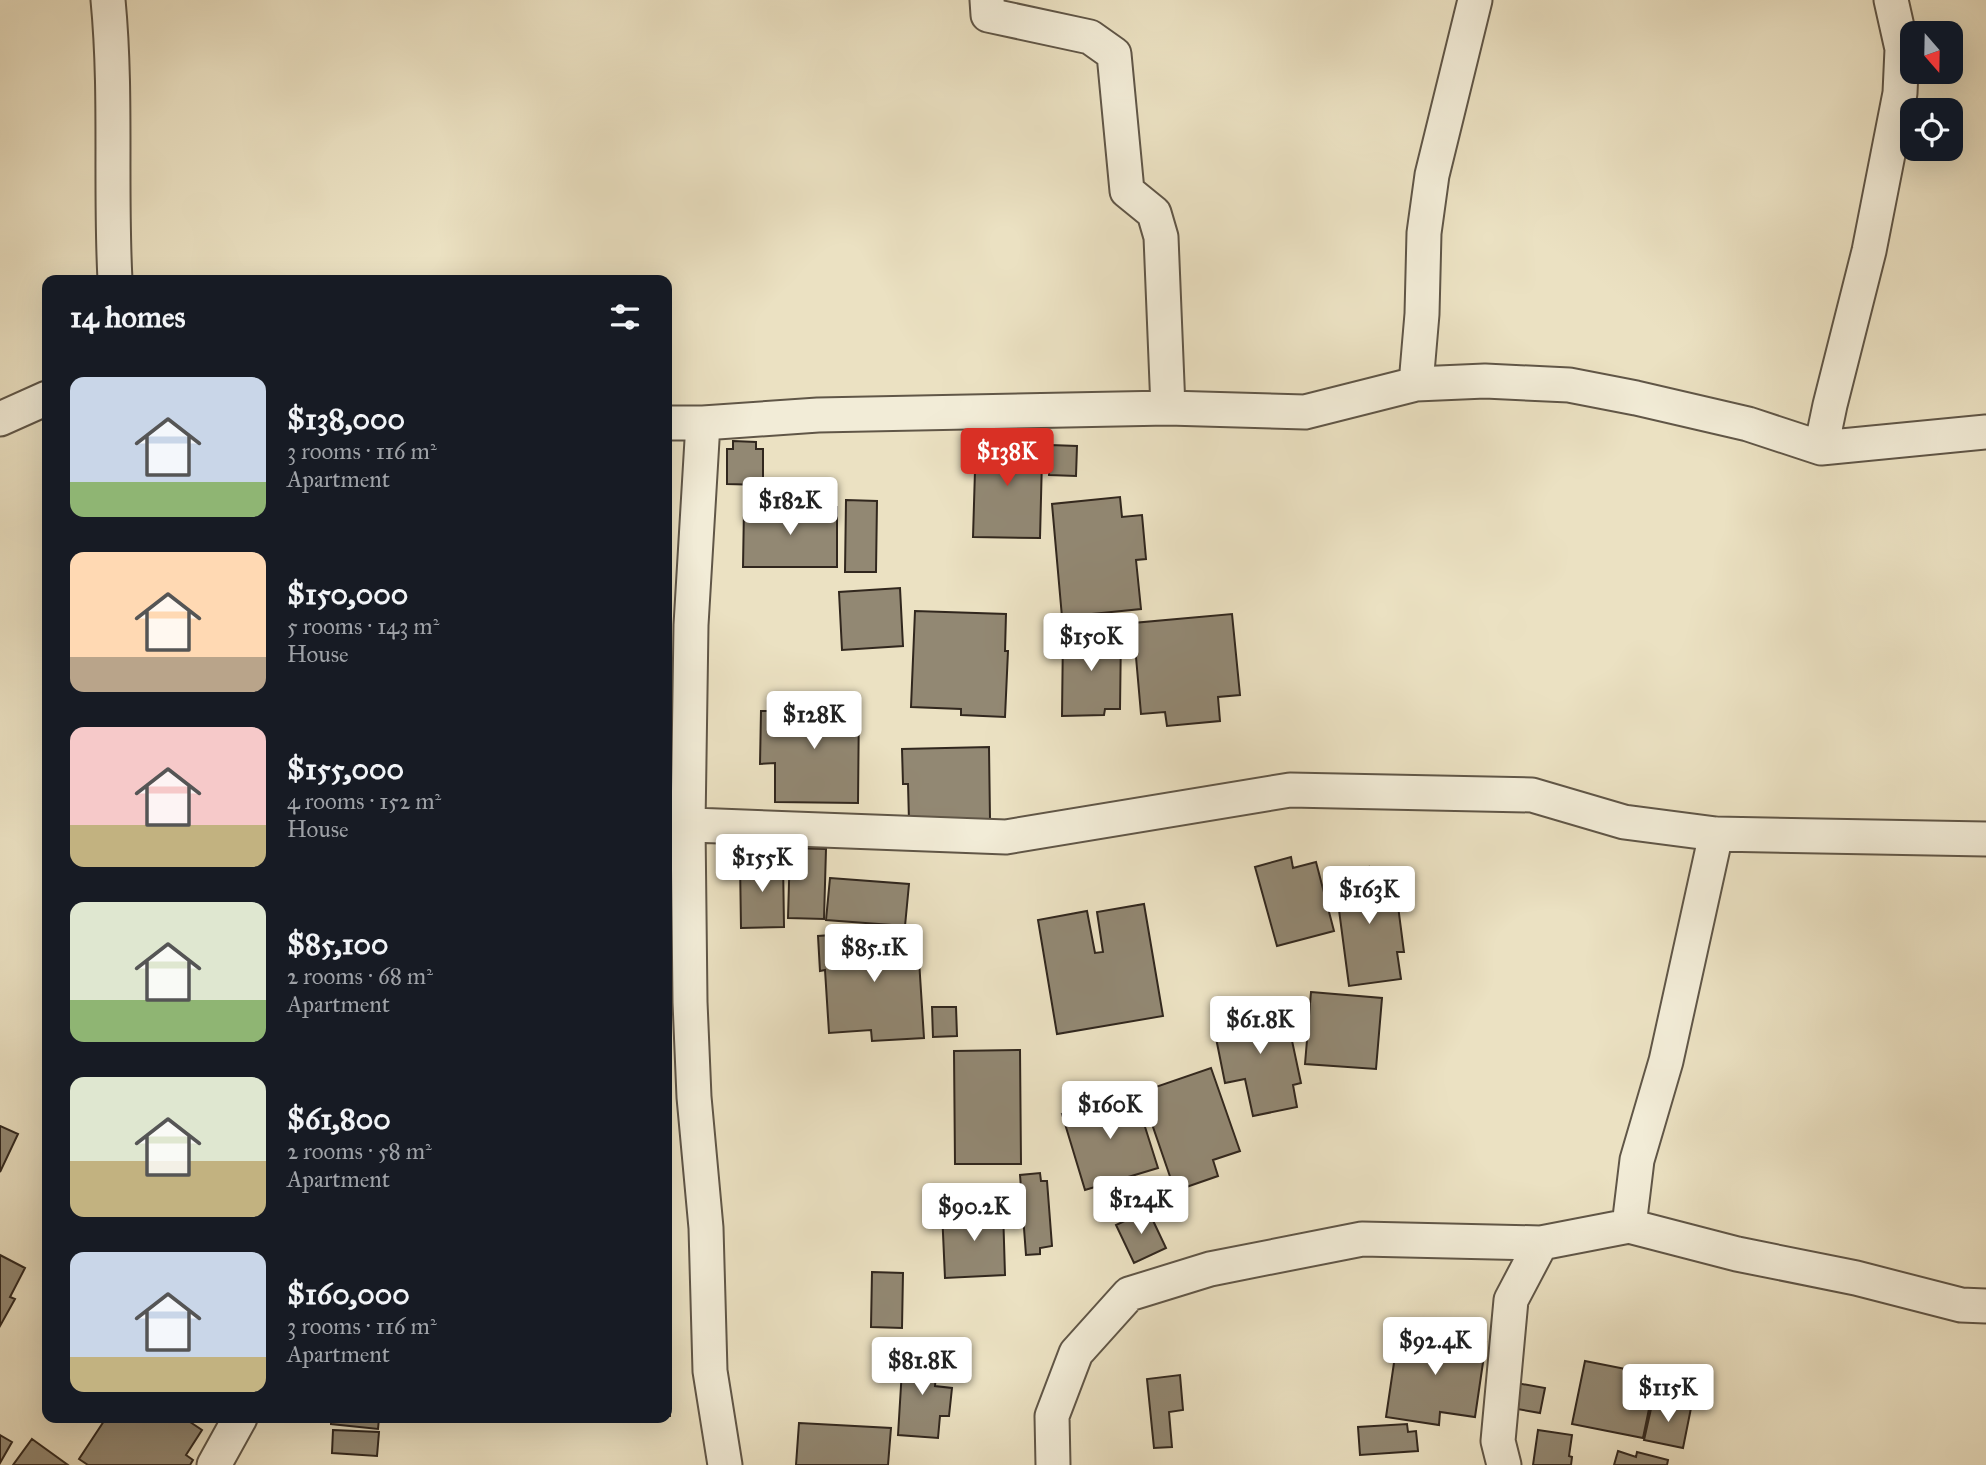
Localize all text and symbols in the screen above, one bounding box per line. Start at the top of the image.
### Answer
north arrow [1900,21,1964,84]
map controls [1900,21,1963,161]
button: locate [1900,98,1963,161]
icon: filters [606,298,644,336]
text: 14 homes [70,299,185,335]
text: $138,000 [287,401,405,437]
icon: home [126,405,210,489]
pin: $138K [958,428,1056,488]
text: 3 rooms · 116 m² [287,437,437,465]
text: $138K [977,437,1037,465]
text: Apartment [287,465,390,493]
pin: $182K [741,477,839,537]
text: $182K [759,486,821,514]
text: $150,000 [287,576,408,612]
icon: home [126,580,210,664]
text: 5 rooms · 143 m² [287,612,439,640]
pin: $150K [1042,614,1140,673]
text: $150K [1059,622,1123,650]
text: House [287,640,349,668]
pin: $128K [765,692,863,751]
text: $128K [783,700,845,728]
text: $155,000 [287,751,404,787]
icon: home [126,755,210,839]
text: 4 rooms · 152 m² [287,787,441,815]
text: House [287,815,349,843]
pin: $155K [713,834,811,894]
text: $155K [732,843,792,871]
pin: $163K [1320,866,1418,926]
text: $163K [1339,875,1399,903]
pin: $85.1K [817,925,931,984]
text: $85,100 [287,926,389,962]
icon: home [126,930,210,1014]
text: $85.1K [841,933,907,961]
text: 2 rooms · 68 m² [287,962,433,990]
text: Apartment [287,990,390,1018]
pin: $61.8K [1203,996,1317,1056]
text: $61.8K [1226,1005,1294,1033]
pin: $160K [1061,1082,1159,1141]
text: $160K [1078,1090,1142,1118]
text: $61,800 [287,1101,391,1137]
icon: home [126,1105,210,1189]
text: 2 rooms · 58 m² [287,1137,432,1165]
text: Apartment [287,1165,390,1193]
pin: $124K [1092,1176,1190,1236]
pin: $90.2K [917,1184,1031,1243]
text: $124K [1109,1185,1173,1213]
text: $90.2K [938,1192,1010,1220]
text: $160,000 [287,1276,410,1312]
icon: home [126,1280,210,1364]
text: 3 rooms · 116 m² [287,1312,437,1340]
pin: $92.4K [1378,1318,1492,1377]
text: $92.4K [1399,1326,1471,1354]
pin: $81.8K [865,1338,979,1397]
text: Apartment [287,1340,390,1368]
text: $81.8K [888,1346,956,1374]
pin: $115K [1619,1364,1717,1424]
text: $115K [1639,1373,1697,1401]

